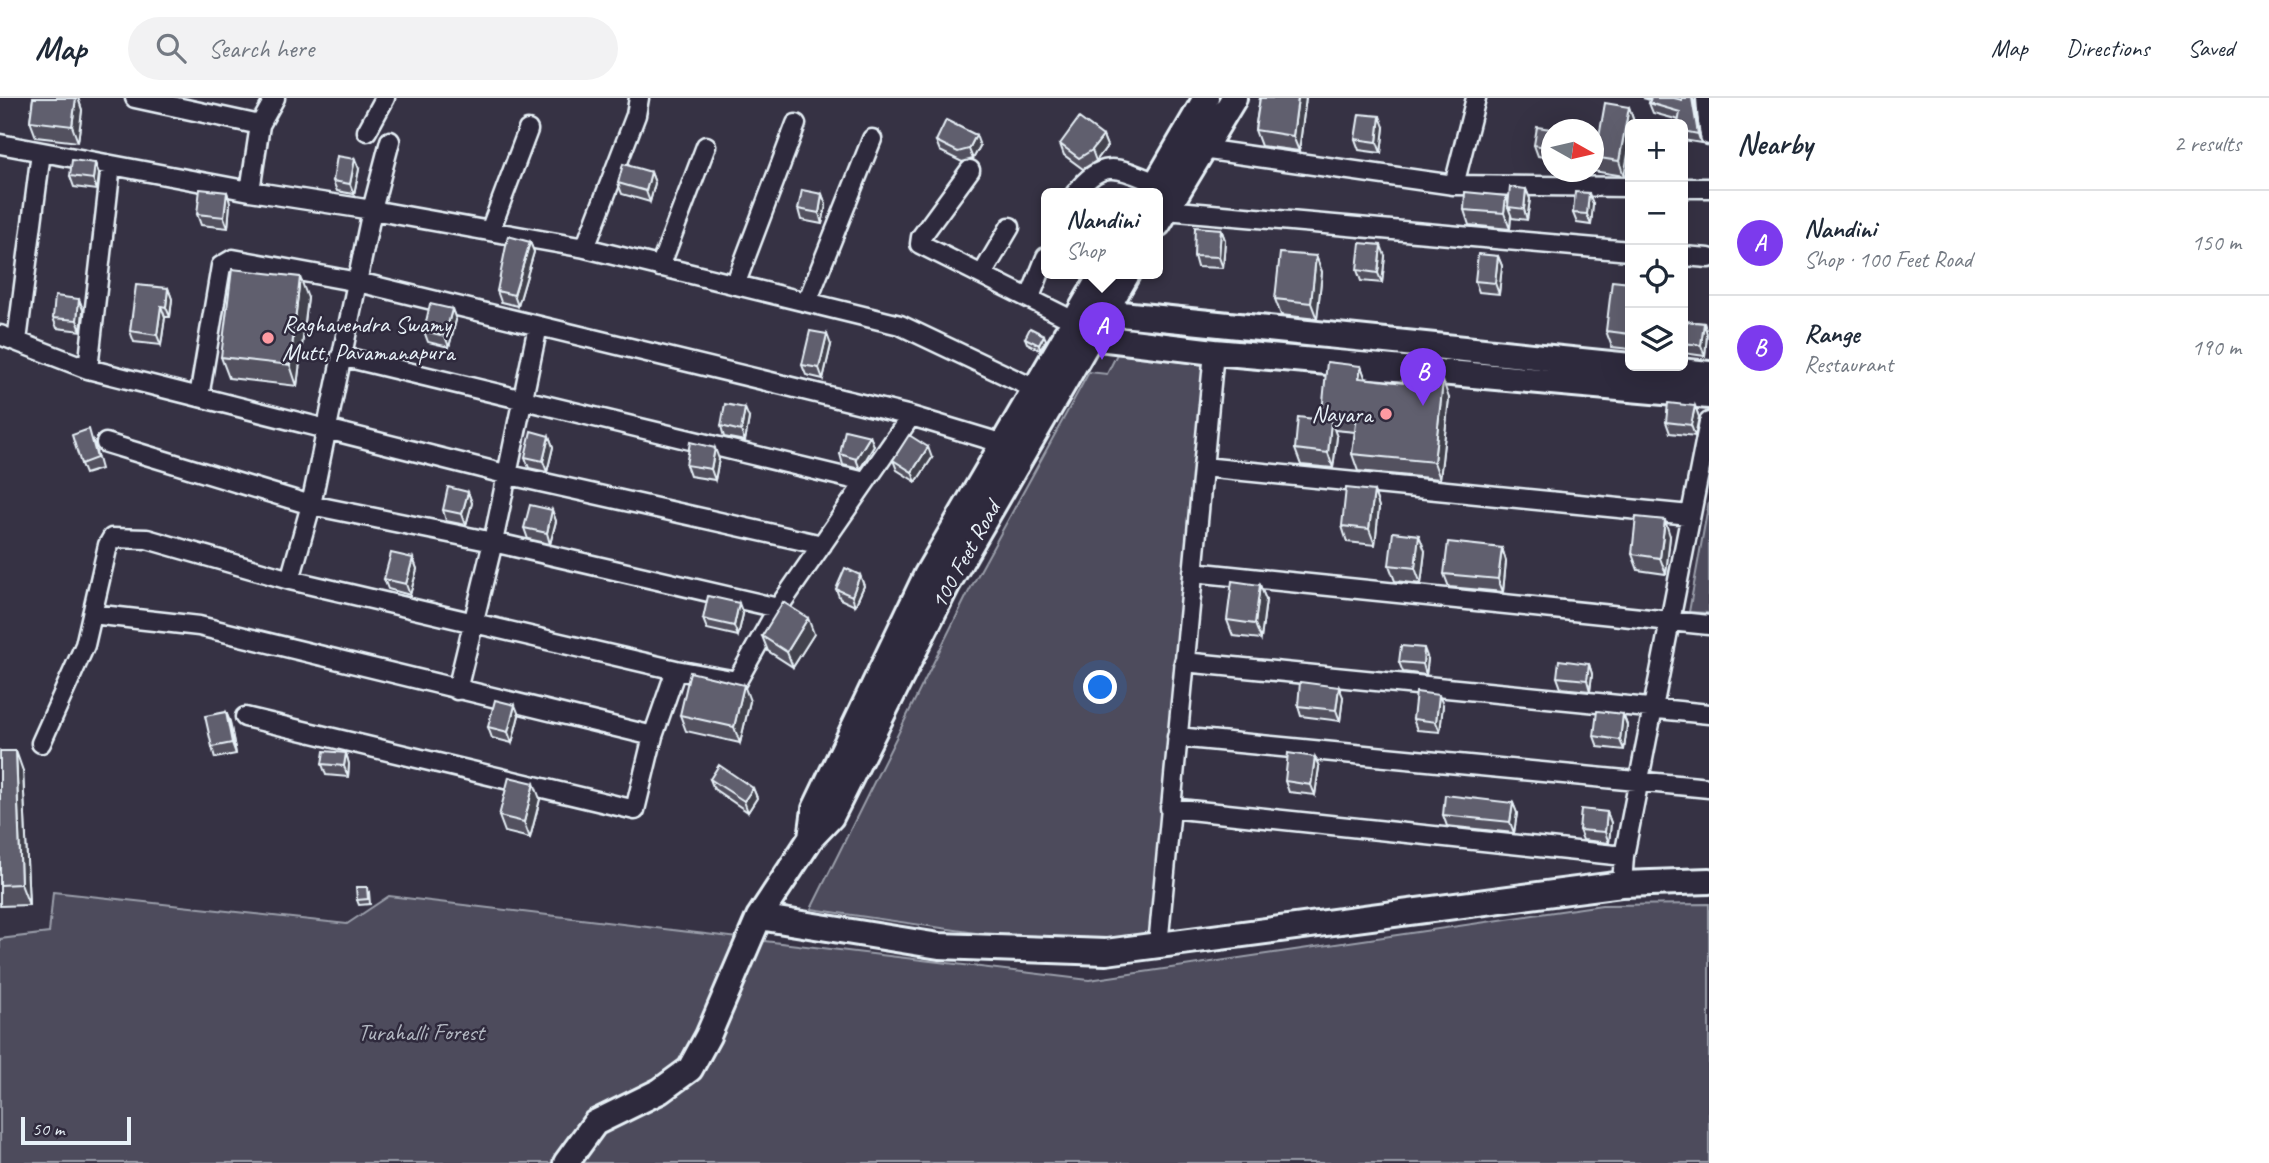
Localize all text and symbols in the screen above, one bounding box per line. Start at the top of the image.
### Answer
search box [128,17,618,80]
text: Map [35,27,86,69]
icon: search [152,29,190,67]
text: Search here [208,32,314,65]
text: Map [1991,33,2028,63]
text: Directions [2066,33,2149,63]
text: Saved [2187,33,2234,63]
north arrow [1541,119,1604,182]
map controls [1625,119,1688,371]
button: + [1625,119,1688,182]
text: Nearby [1737,125,1813,163]
text: 2 results [2174,129,2241,158]
button: − [1625,182,1688,245]
popup [1041,188,1163,279]
text: Nandini [1066,203,1138,236]
text: Nandini [1804,212,1876,245]
text: A [1754,228,1766,257]
text: 150 m [2192,228,2241,257]
text: Shop [1066,236,1105,265]
button: locate [1625,245,1688,308]
text: Shop · 100 Feet Road [1804,245,1972,274]
pin: A [1079,302,1125,360]
button: layers [1625,308,1688,371]
place label: Raghavendra Swamy Mutt, Pavamanapura [282,309,457,367]
text: Range [1804,317,1860,350]
marker: Raghavendra Swamy Mutt, Pavamanapura [260,330,276,346]
text: B [1754,333,1766,362]
text: 190 m [2192,333,2241,362]
pin: B [1400,348,1446,406]
text: Restaurant [1804,350,1893,379]
place label: Nayara [1311,399,1374,429]
marker: Nayara [1378,406,1394,422]
street label: 100 Feet Road [923,493,1009,614]
your location [1083,670,1117,704]
park label: Turahalli Forest [358,1017,486,1047]
scale bar [21,1114,131,1146]
text: 50 m [32,1117,64,1141]

